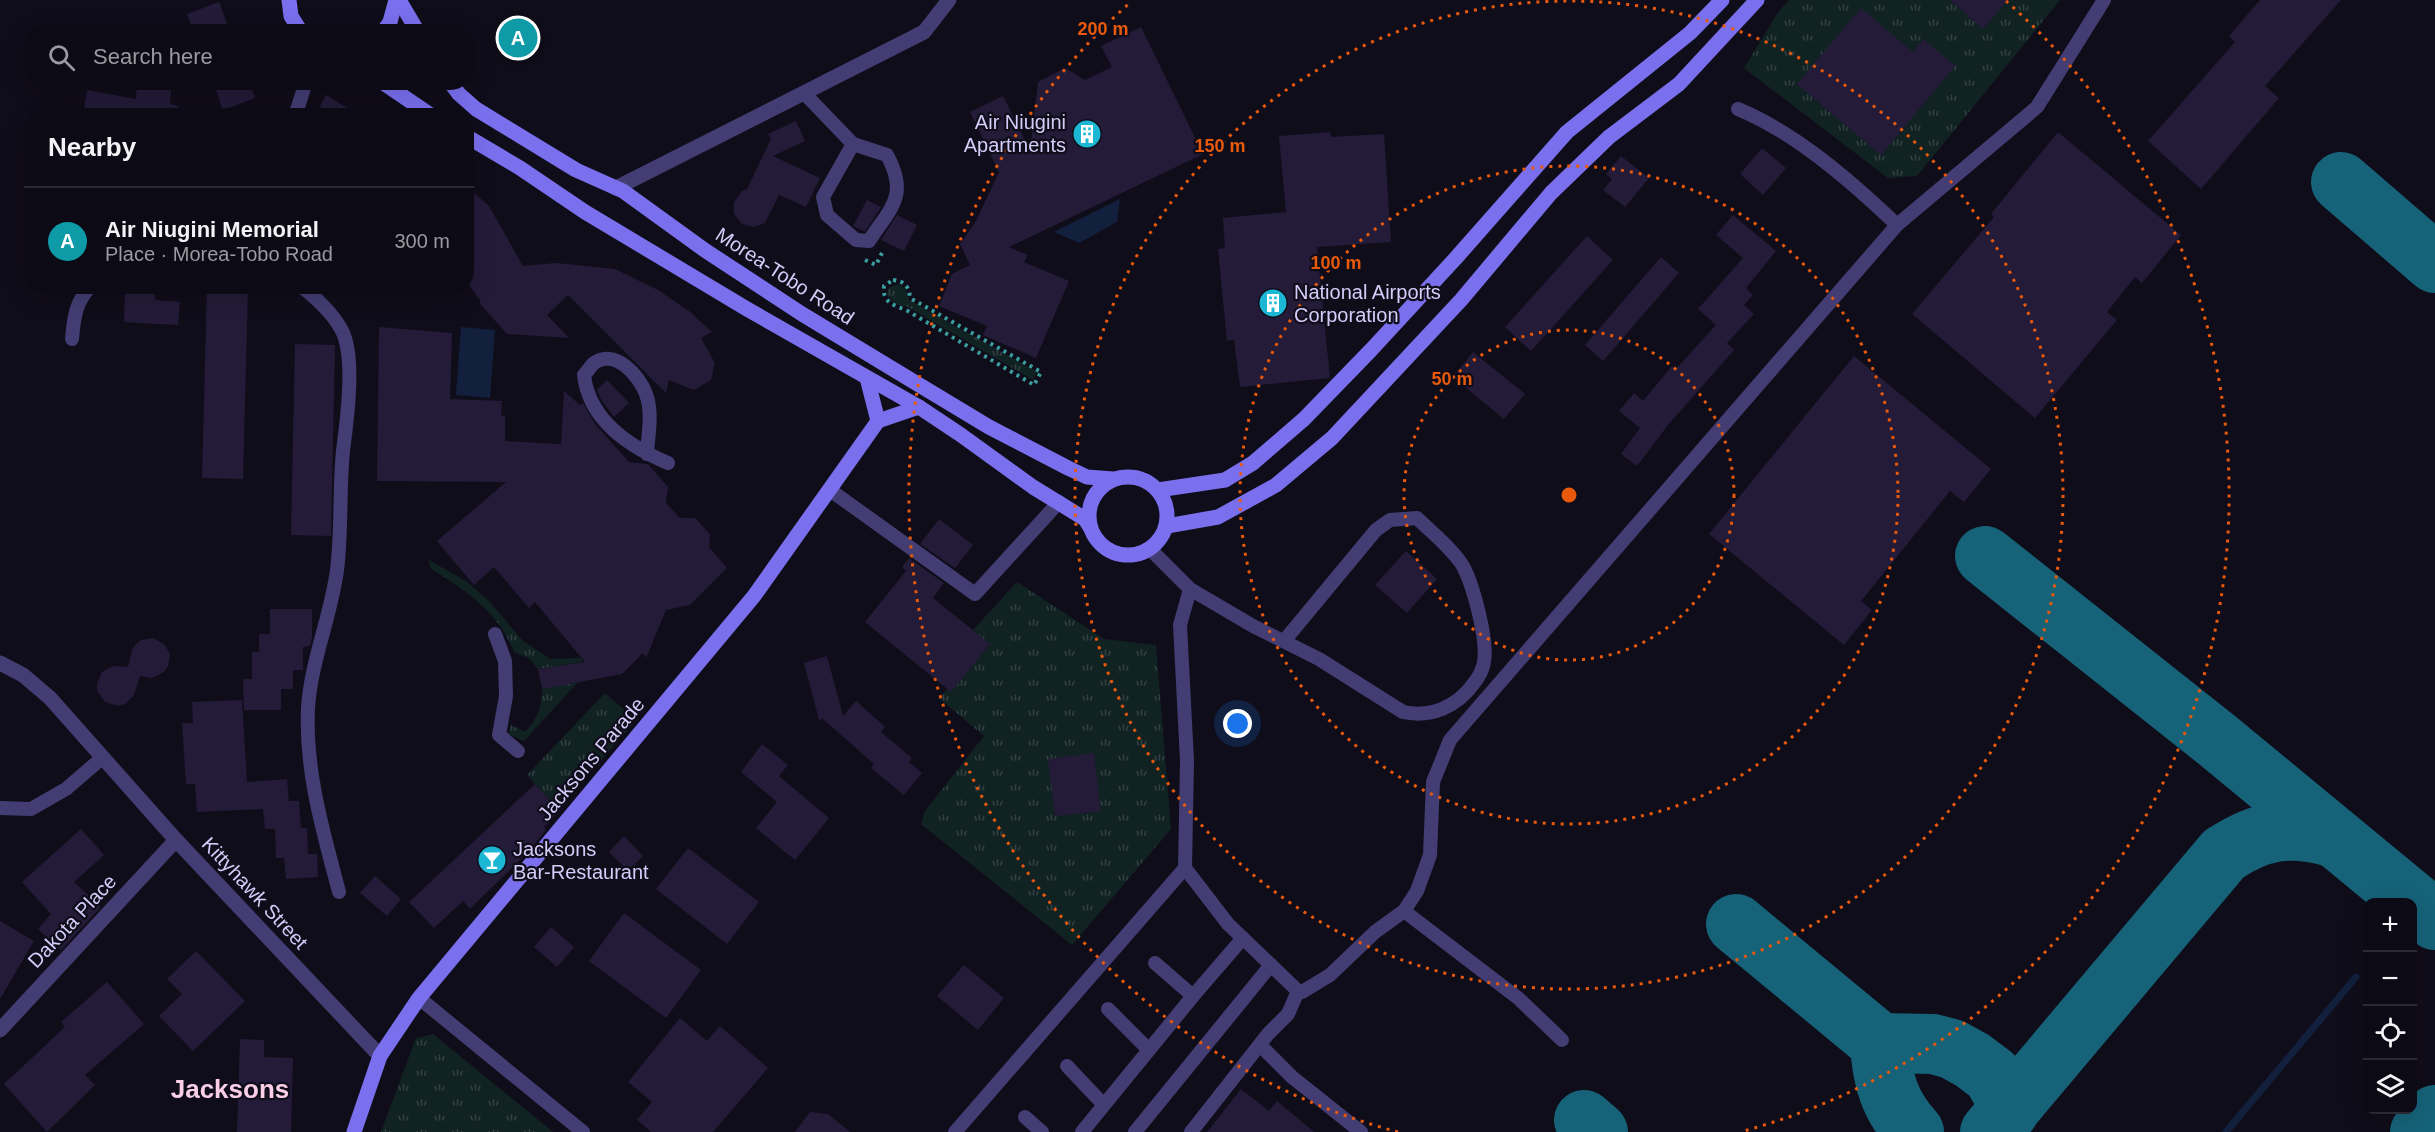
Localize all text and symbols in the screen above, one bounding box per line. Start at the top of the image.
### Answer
pin: A [498,15,538,60]
text: 200 m [1077,19,1129,39]
search box [24,24,474,90]
icon: search [45,41,78,74]
text: Search here [93,44,213,69]
place label: Air Niugini Apartments [964,111,1066,156]
building icon: Air Niugini Apartments [1071,118,1103,150]
text: Nearby [48,132,136,162]
text: 150 m [1194,136,1246,156]
text: Air Niugini Memorial [105,217,319,242]
street label: Morea-Tobo Road [712,223,858,329]
text: A [60,230,75,252]
text: 300 m [394,230,450,252]
text: Place · Morea-Tobo Road [105,243,333,265]
text: 100 m [1310,253,1362,273]
place label: National Airports Corporation [1294,281,1441,326]
building icon: National Airports Corporation [1257,287,1289,319]
text: 50 m [1431,369,1473,389]
centre of rings [1559,485,1579,505]
street label: Jacksons Parade [533,693,649,825]
your location [1223,709,1252,738]
street label: Kittyhawk Street [198,833,313,954]
place label: Jacksons Bar-Restaurant [513,838,649,883]
bar icon: Jacksons Bar-Restaurant [476,844,508,876]
street label: Dakota Place [23,870,121,972]
map controls [2363,898,2417,1114]
button: + [2363,898,2417,952]
button: − [2363,952,2417,1006]
button: locate [2363,1006,2417,1060]
button: layers [2363,1060,2417,1114]
district label: Jacksons [171,1074,289,1104]

